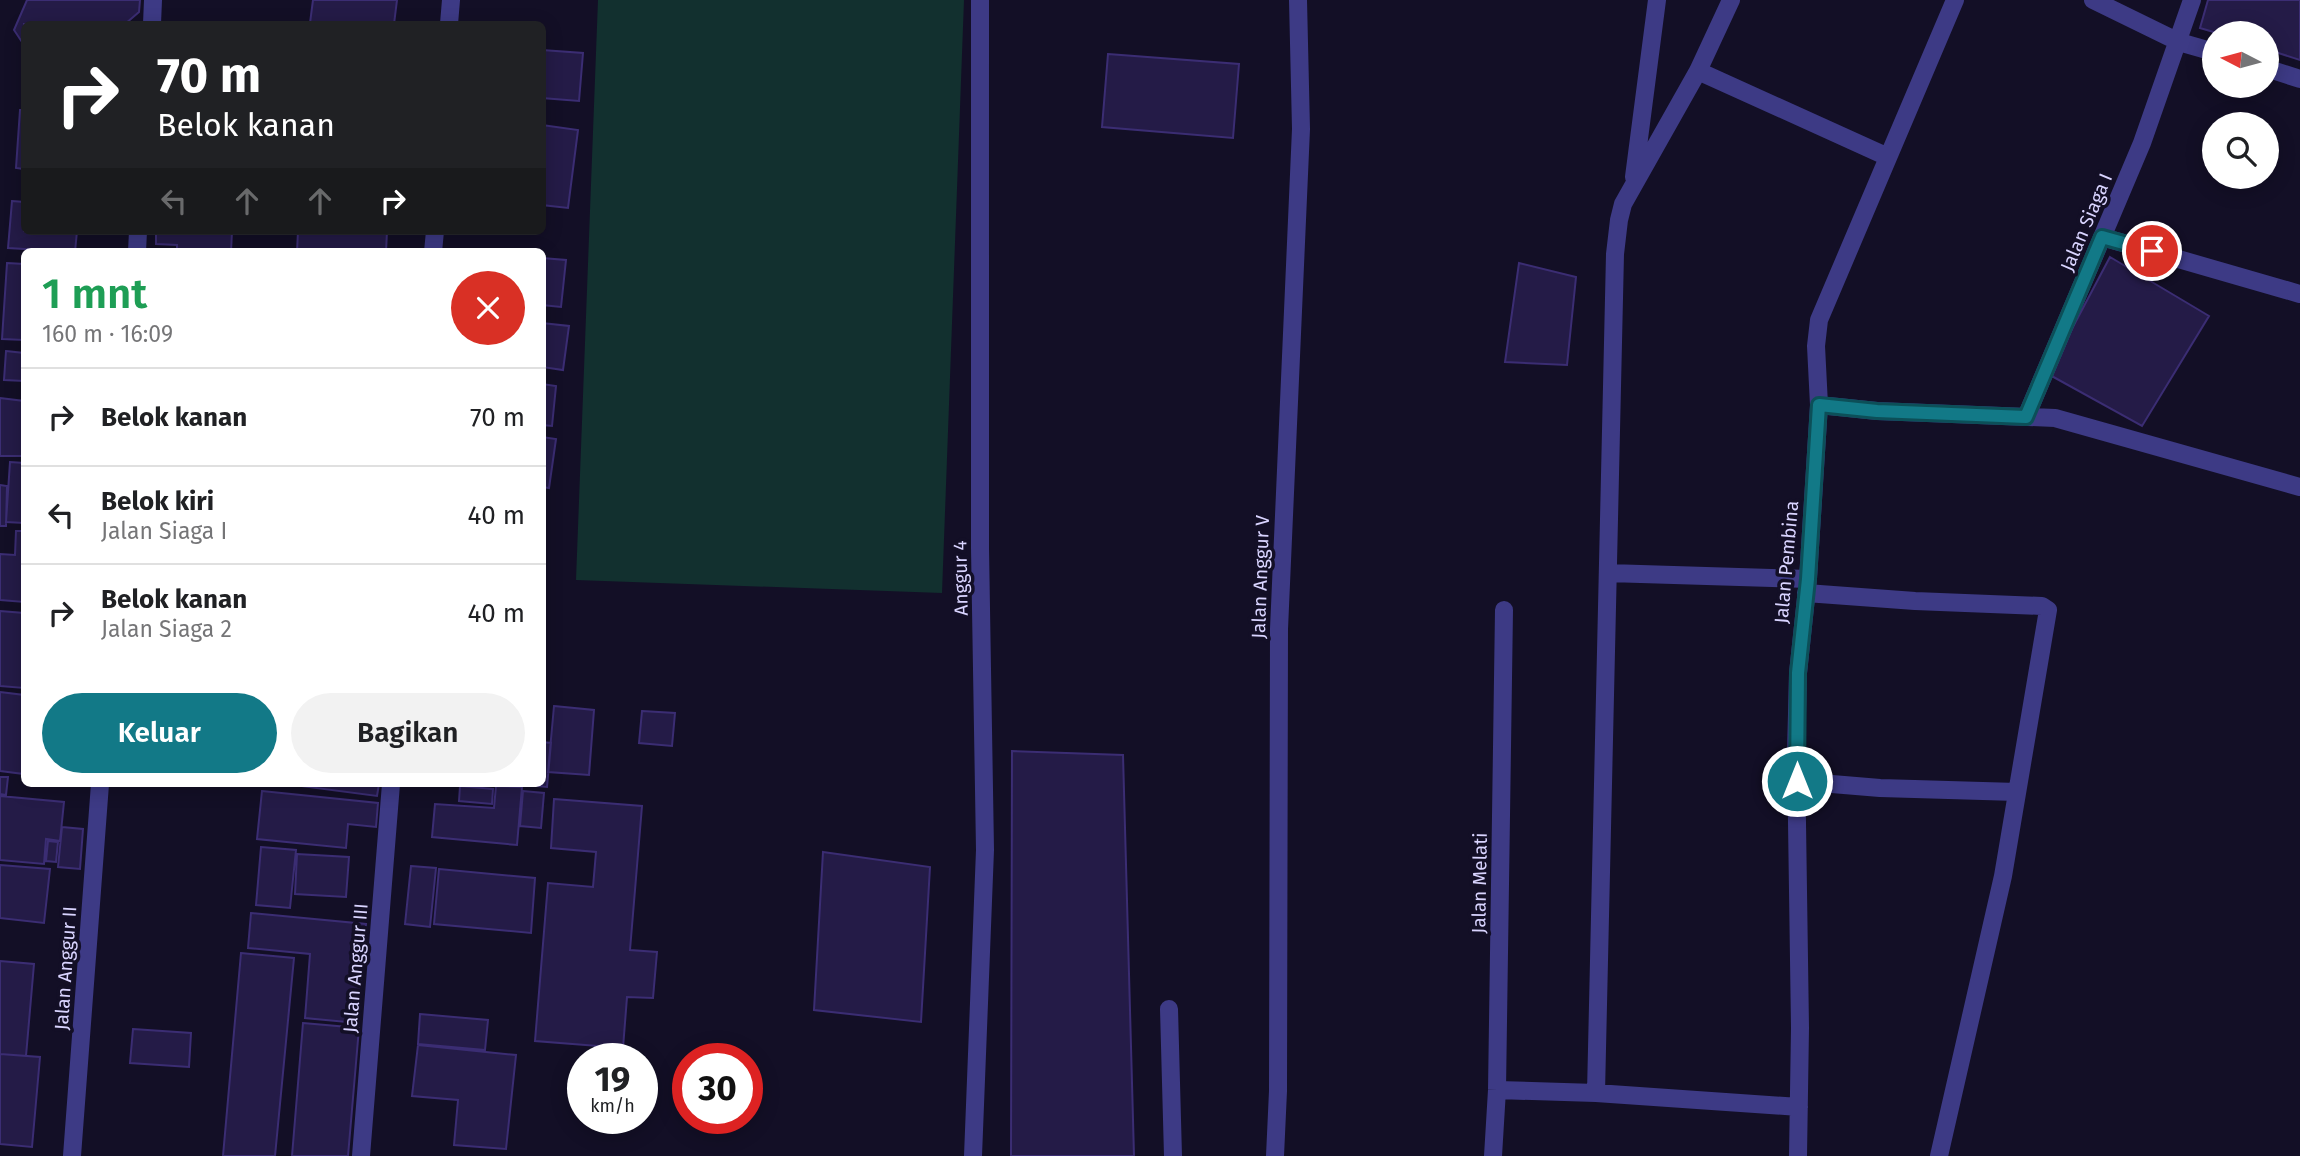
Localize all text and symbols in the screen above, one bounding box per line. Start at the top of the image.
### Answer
north arrow [2202,21,2278,98]
map controls [2202,21,2279,189]
text: 70 m [157,46,261,105]
icon: right [42,49,133,140]
text: Belok kanan [157,106,335,144]
button: search [2202,112,2279,189]
street label: Jalan Siaga I [2056,170,2117,275]
icon: left [155,182,193,220]
icon: ahead [228,182,266,220]
icon: ahead [301,182,339,220]
icon: right [374,182,412,220]
pin [2122,221,2182,281]
icon: arrive [2133,232,2171,270]
text: 1 mnt [42,269,147,319]
button: close [451,271,525,345]
text: 160 m · 16:09 [42,320,173,348]
icon: right [42,398,80,436]
text: Belok kanan [101,402,247,433]
text: 70 m [470,402,525,433]
text: Belok kiri [101,486,214,517]
icon: left [42,496,80,534]
text: 40 m [467,500,525,531]
street label: Jalan Pembina [1770,500,1803,624]
street label: Jalan Anggur V [1247,514,1274,639]
text: Jalan Siaga I [101,517,227,545]
street label: Anggur 4 [948,540,973,616]
text: Belok kanan [101,584,247,615]
icon: right [42,594,80,632]
text: 40 m [467,598,525,629]
text: Jalan Siaga 2 [101,615,232,643]
button: Keluar [42,693,277,773]
button: Bagikan [291,693,525,773]
position arrow [1760,744,1834,818]
street label: Jalan Melati [1467,832,1492,934]
street label: Jalan Anggur III [338,902,373,1034]
street label: Jalan Anggur II [50,905,81,1031]
speed limit sign: 30 [672,1043,763,1134]
text: 19 [595,1058,630,1100]
text: km/h [590,1095,635,1117]

